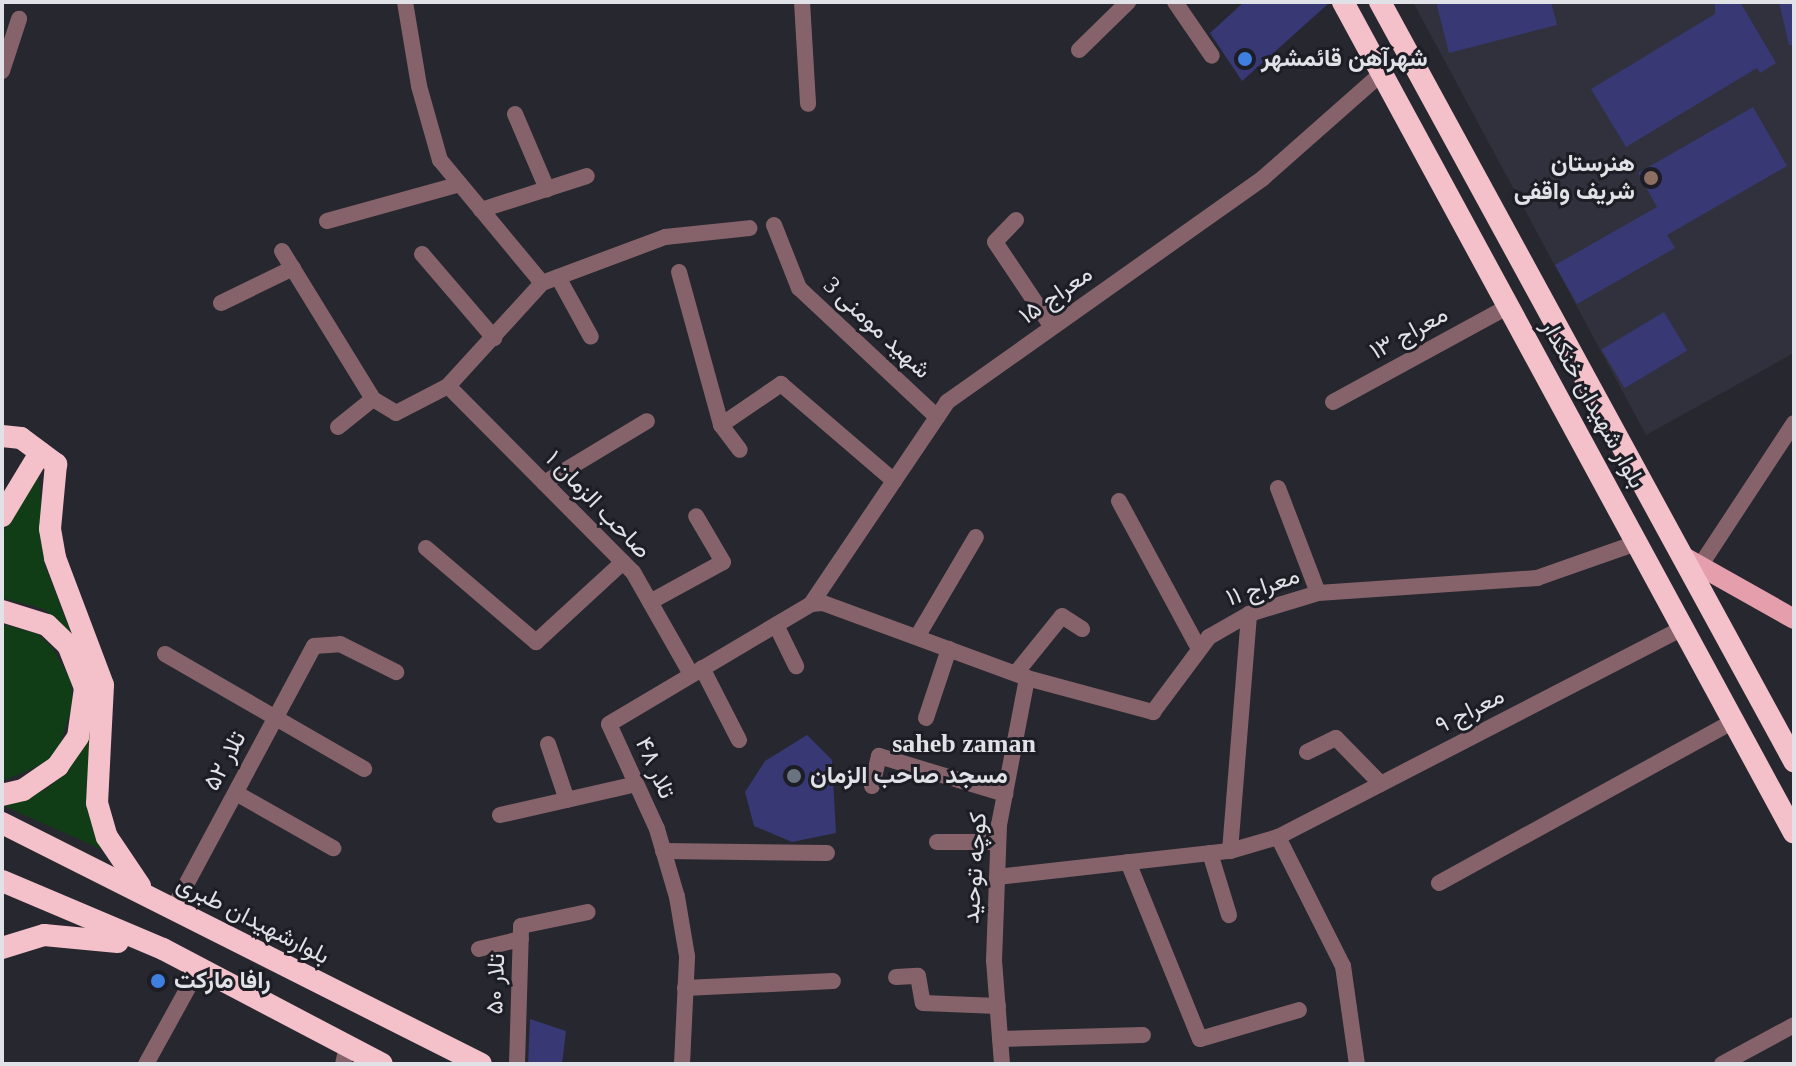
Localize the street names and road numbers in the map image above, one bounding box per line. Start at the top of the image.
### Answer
street label: معراج ۱۵ [1014,259,1098,331]
street label: شهید مومنی 3 [817,271,937,385]
street label: معراج ۱۳ [1365,300,1453,366]
street label: بلوار شهیدان خنکدار [1535,315,1651,493]
street label: صاحب الزمان ۱ [539,445,657,565]
street label: معراج ۱۱ [1223,561,1303,613]
street label: معراج ۹ [1431,682,1509,740]
street label: تلار ۵۲ [197,726,253,796]
street label: تلار ۴۸ [629,733,681,803]
street label: کوچه توحید [957,811,993,925]
street label: بلوارشهیدان طبری [172,869,334,971]
street label: تلار ۵۰ [481,953,511,1015]

